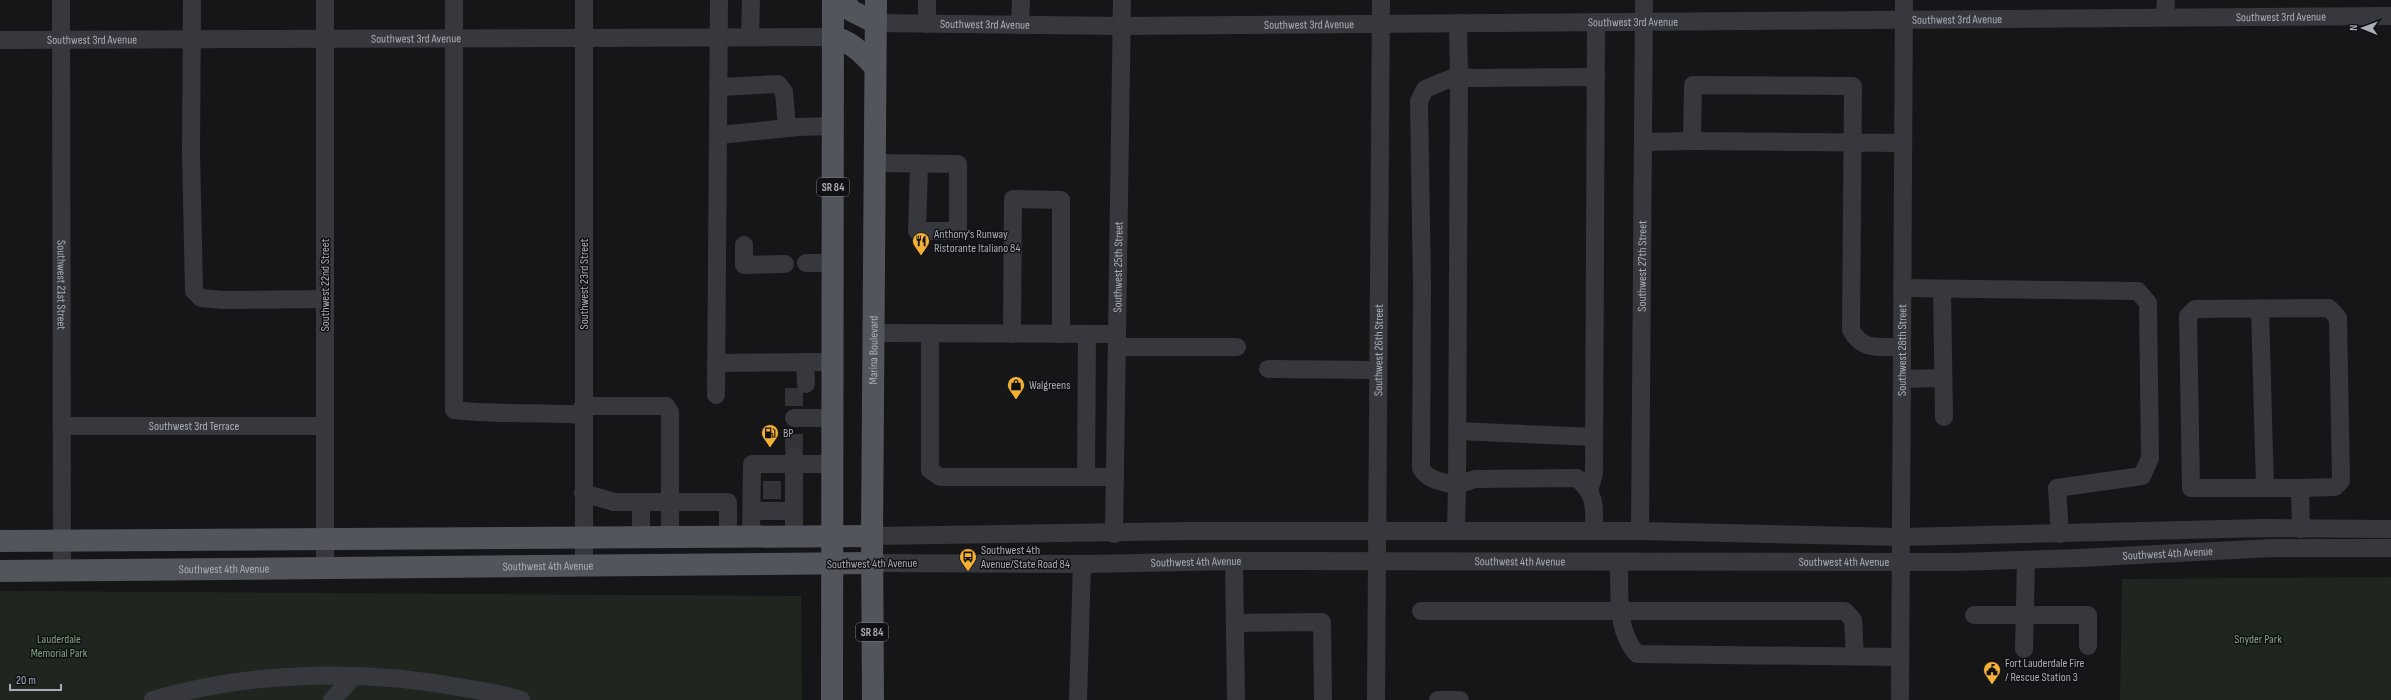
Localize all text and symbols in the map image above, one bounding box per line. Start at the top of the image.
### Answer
north arrow [2343,8,2383,48]
street label: Southwest 3rd Avenue [2236,9,2326,25]
street label: Southwest 3rd Avenue [1912,12,2002,27]
street label: Southwest 3rd Avenue [1588,14,1678,30]
street label: Southwest 3rd Avenue [940,16,1030,32]
street label: Southwest 3rd Avenue [1264,17,1354,32]
text: N [2347,25,2360,31]
street label: Southwest 3rd Avenue [371,31,461,46]
street label: Southwest 3rd Avenue [47,32,137,47]
road number: SR 84 [817,178,849,196]
street label: Southwest 27th Street [1634,220,1650,312]
street label: Southwest 25th Street [1110,221,1126,313]
place label: Anthony's Runway Ristorante Italiano 84 [933,227,1021,256]
restaurant icon: Anthony's Runway Ristorante Italiano 84 [911,231,931,256]
street label: Southwest 22nd Street [318,238,333,331]
street label: Southwest 23rd Street [577,238,592,329]
street label: Southwest 21st Street [54,240,69,330]
street label: Southwest 26th Street [1371,304,1386,396]
street label: Southwest 28th Street [1894,304,1910,396]
street label: Marina Boulevard [866,316,881,384]
shop icon: Walgreens [1006,375,1026,400]
place label: Walgreens [1029,378,1070,393]
street label: Southwest 3rd Terrace [149,419,239,434]
fuel station icon: BP [760,423,780,448]
place label: BP [783,426,793,441]
place label: Southwest 4th Avenue/State Road 84 [980,543,1070,572]
street label: Southwest 4th Avenue [2122,544,2214,563]
bus stop icon: Southwest 4th Avenue/State Road 84 [958,547,978,572]
street label: Southwest 4th Avenue [1151,553,1241,570]
street label: Southwest 4th Avenue [1475,554,1565,569]
street label: Southwest 4th Avenue [1799,554,1889,569]
street label: Southwest 4th Avenue [827,556,917,572]
street label: Southwest 4th Avenue [503,558,593,574]
street label: Southwest 4th Avenue [179,561,270,577]
road number: SR 84 [856,623,888,641]
park label: Lauderdale Memorial Park [31,632,88,661]
park label: Snyder Park [2234,632,2282,647]
place label: Fort Lauderdale Fire / Rescue Station 3 [2005,656,2084,685]
public building icon: Fort Lauderdale Fire / Rescue Station 3 [1982,660,2002,685]
scale bar [10,666,61,692]
text: 20 m [16,673,36,688]

